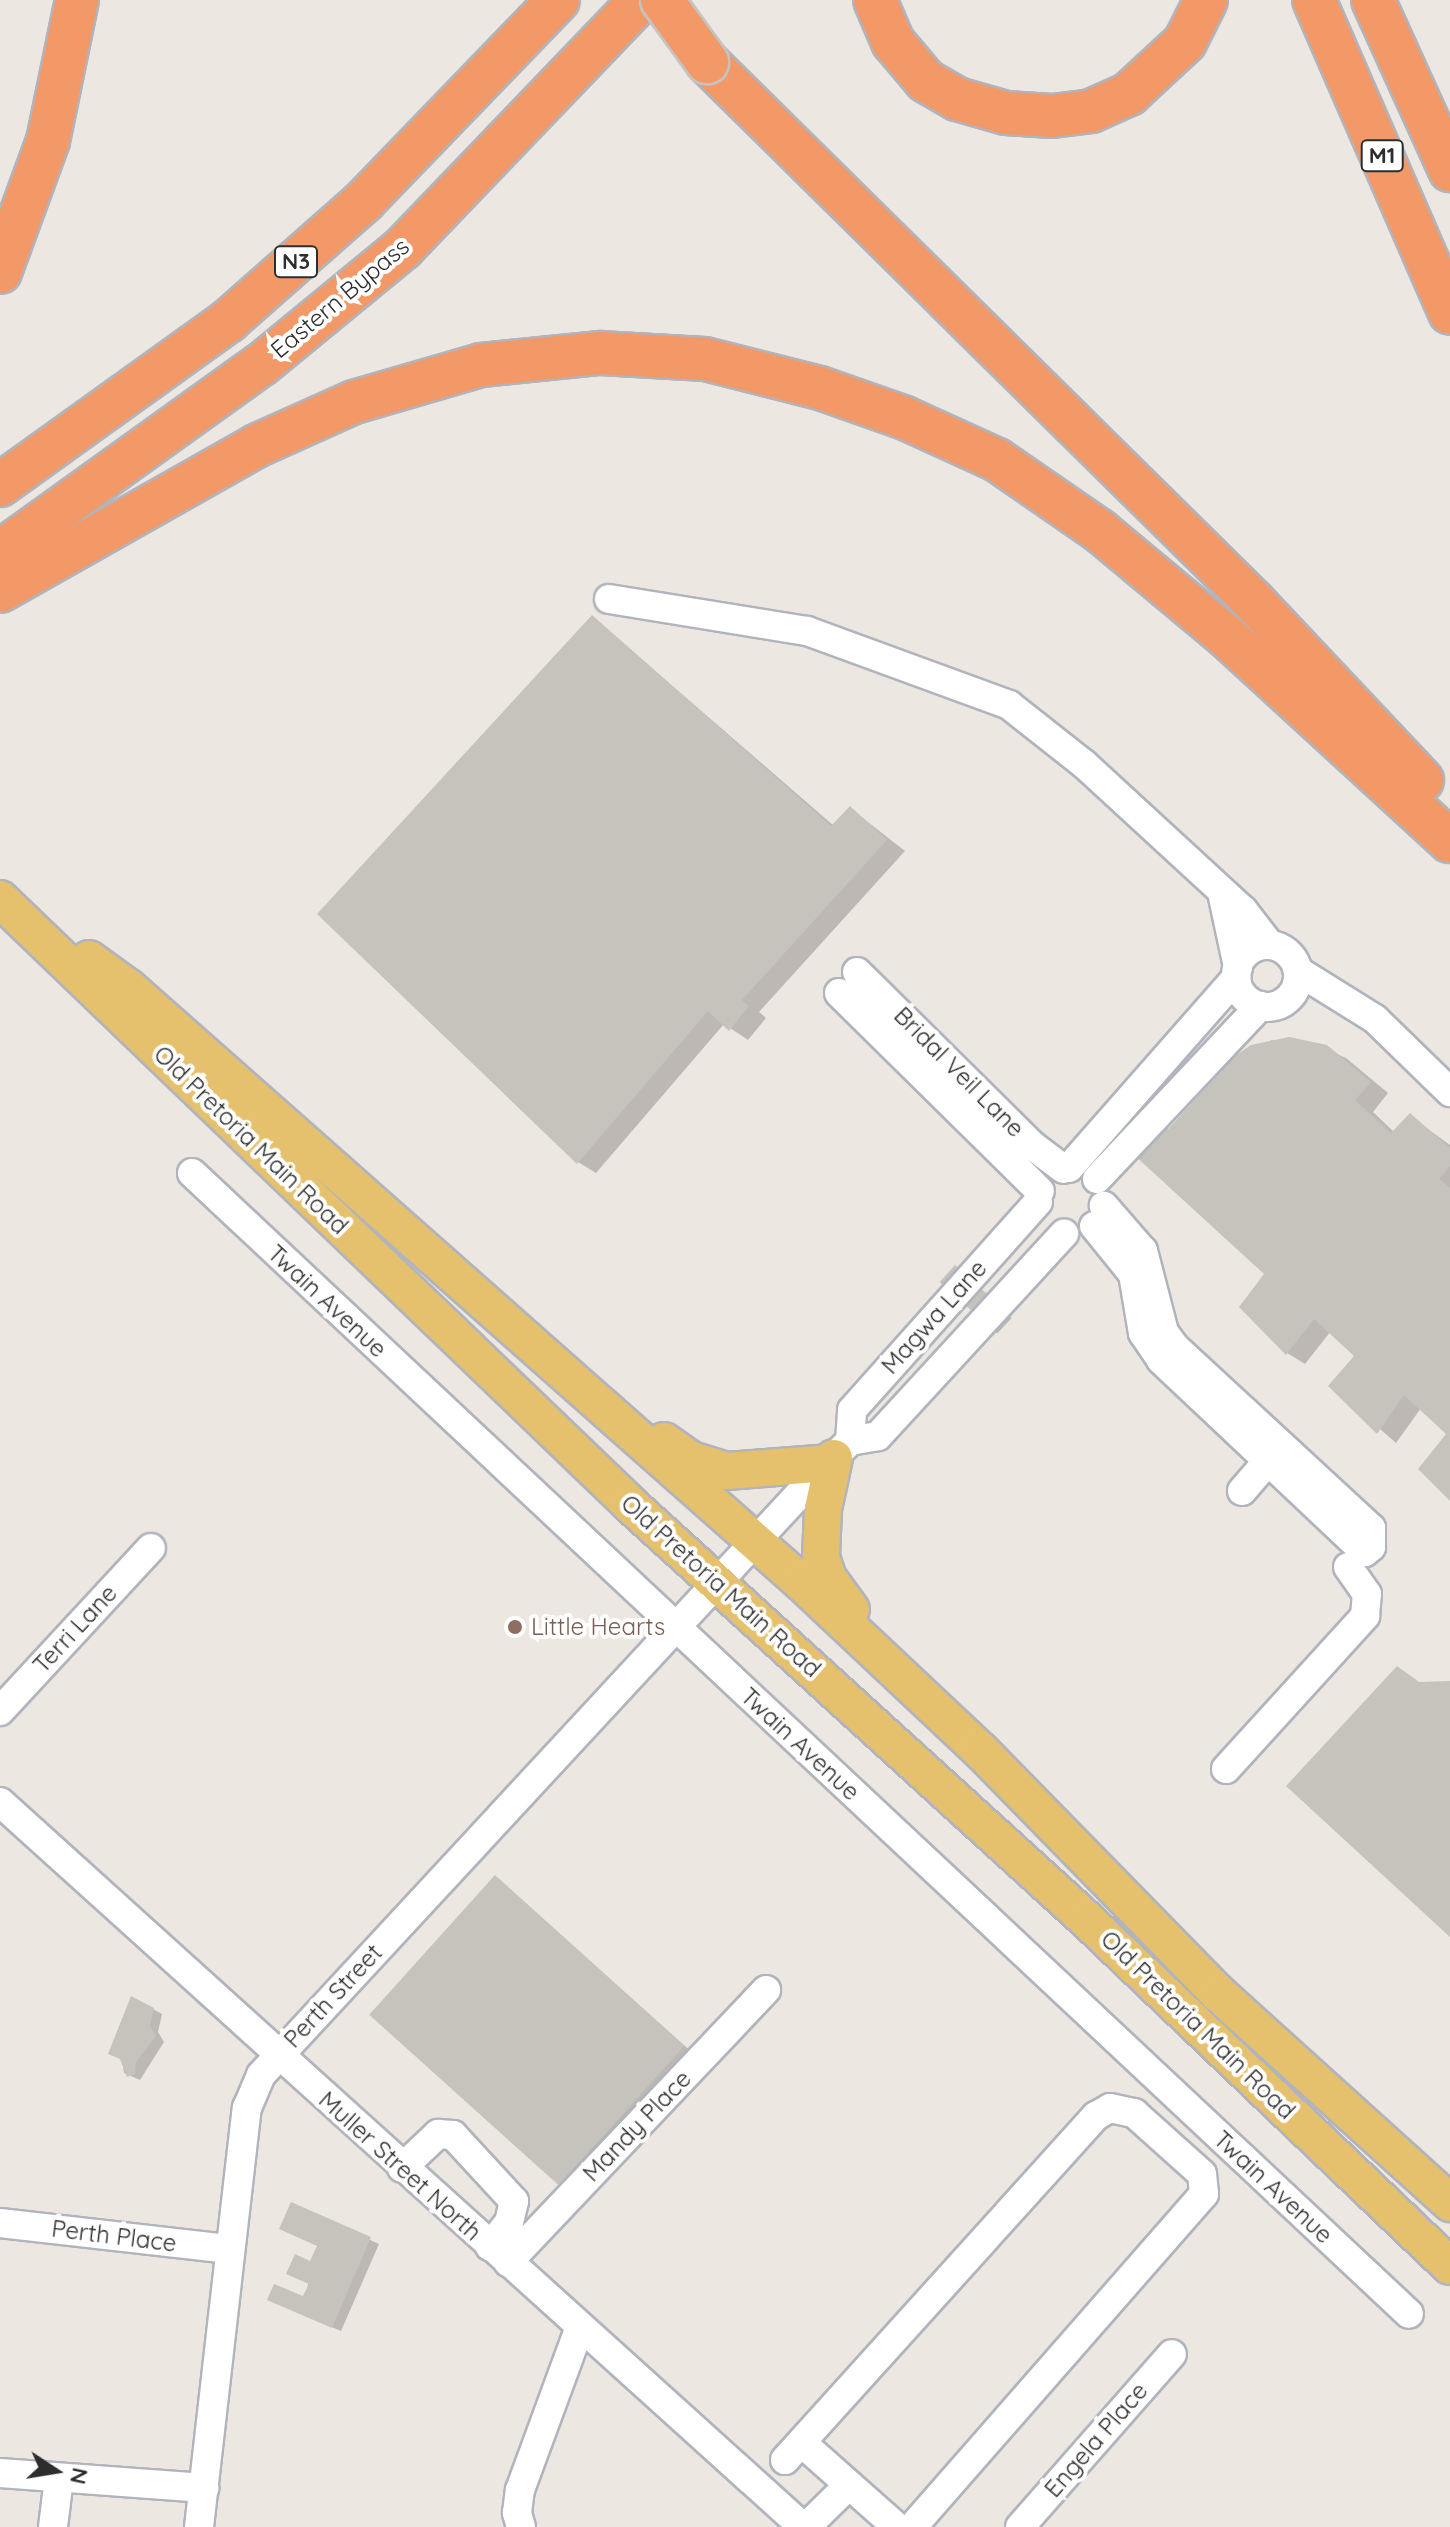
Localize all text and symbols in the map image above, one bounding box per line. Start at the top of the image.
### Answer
road number: M1 [1360,138,1404,174]
street label: Eastern Bypass [265,232,415,364]
road number: N3 [274,244,318,280]
street label: Bridal Veil Lane [888,1001,1030,1143]
street label: Old Pretoria Main Road [148,1040,354,1240]
street label: Twain Avenue [262,1239,392,1363]
street label: Magwa Lane [875,1254,993,1380]
street label: Old Pretoria Main Road [615,1489,827,1683]
street label: Terri Lane [27,1579,123,1679]
place label: Little Hearts [531,1613,665,1641]
marker: Little Hearts [506,1618,524,1636]
street label: Twain Avenue [735,1682,865,1806]
street label: Old Pretoria Main Road [1095,1925,1301,2125]
street label: Perth Street [278,1938,388,2054]
street label: Mandy Place [577,2064,697,2188]
street label: Muller Street North [313,2085,487,2247]
street label: Twain Avenue [1208,2125,1338,2249]
street label: Perth Place [50,2214,178,2258]
street label: Engela Place [1038,2377,1154,2503]
north arrow [16,2431,96,2511]
text: N [64,2465,95,2487]

